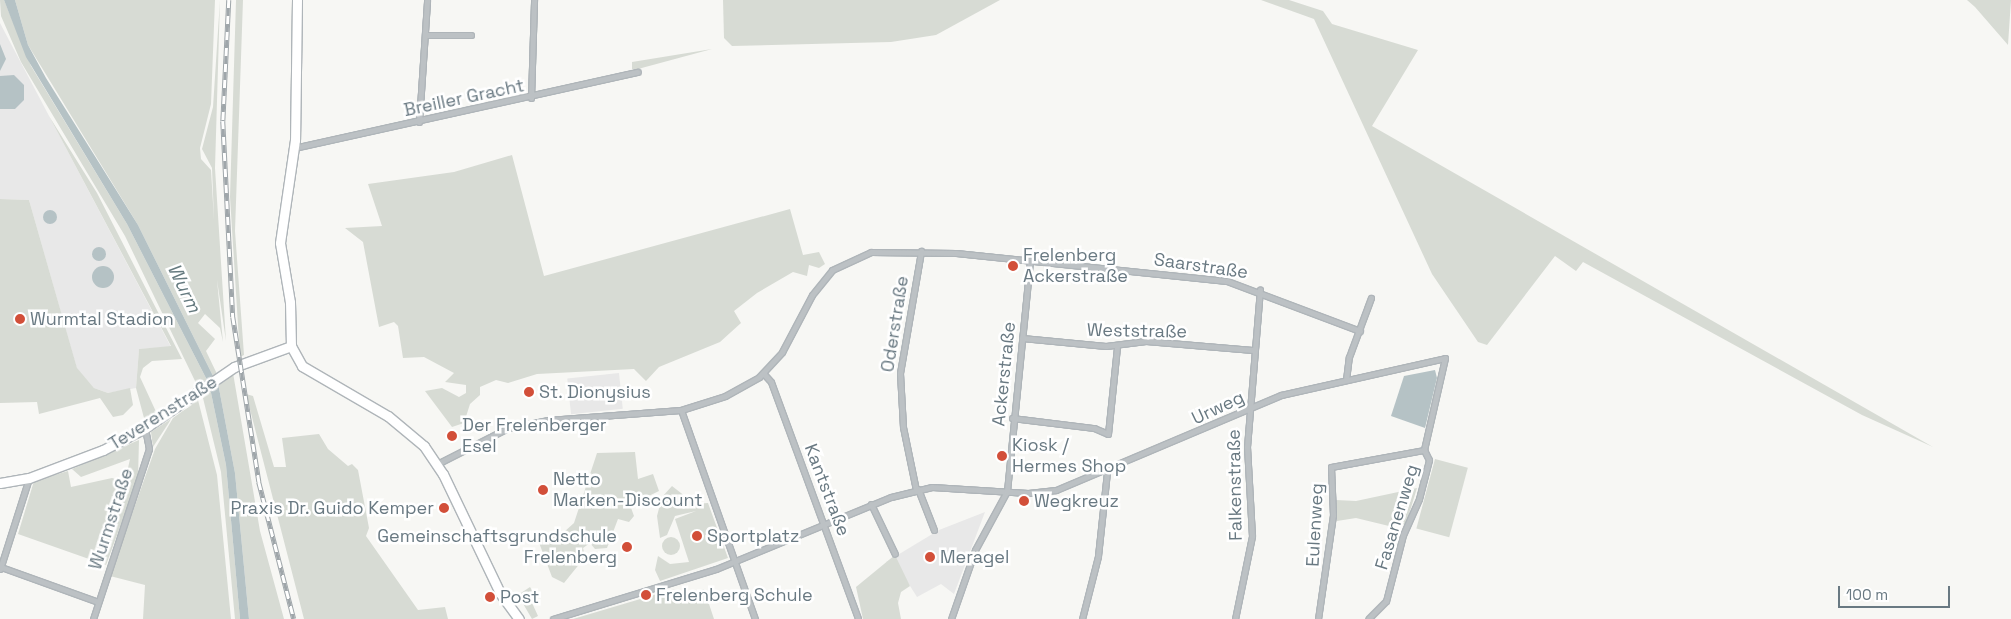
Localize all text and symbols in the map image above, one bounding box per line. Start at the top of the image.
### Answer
street label: Breiller Gracht [402,75,526,121]
place label: Frelenberg Ackerstraße [1023,245,1128,288]
street label: Saarstraße [1153,249,1249,283]
water label: Wurm [162,260,206,316]
marker: Frelenberg Ackerstraße [1007,260,1019,272]
street label: Oderstraße [877,274,913,374]
place label: Wurmtal Stadion [30,308,174,330]
marker: Wurmtal Stadion [14,313,26,325]
street label: Weststraße [1087,319,1187,343]
street label: Ackerstraße [988,321,1020,427]
street label: Teverenstraße [105,371,221,455]
place label: St. Dionysius [539,381,651,403]
marker: St. Dionysius [523,386,535,398]
street label: Urweg [1188,387,1248,429]
place label: Der Frelenberger Esel [462,415,607,458]
street label: Falkenstraße [1223,429,1247,541]
marker: Der Frelenberger Esel [446,430,458,442]
place label: Kiosk / Hermes Shop [1012,435,1126,478]
street label: Kantstraße [800,441,854,539]
marker: Kiosk / Hermes Shop [996,450,1008,462]
street label: Fasanenweg [1371,462,1423,572]
street label: Wurmstraße [84,466,138,572]
place label: Netto Marken-Discount [553,469,703,512]
street label: Eulenweg [1302,483,1328,567]
marker: Netto Marken-Discount [537,484,549,496]
place label: Wegkreuz [1034,490,1119,512]
marker: Wegkreuz [1018,495,1030,507]
place label: Praxis Dr. Guido Kemper [230,497,434,519]
marker: Praxis Dr. Guido Kemper [438,502,450,514]
place label: Sportplatz [707,525,799,547]
place label: Gemeinschaftsgrundschule Frelenberg [377,526,617,568]
marker: Sportplatz [691,530,703,542]
marker: Gemeinschaftsgrundschule Frelenberg [621,541,633,553]
place label: Meragel [940,546,1009,568]
marker: Meragel [924,551,936,563]
scale bar [1841,576,1954,608]
place label: Frelenberg Schule [656,584,813,606]
text: 100 m [1846,585,1888,604]
place label: Post [500,586,539,608]
marker: Frelenberg Schule [640,589,652,601]
marker: Post [484,591,496,603]

